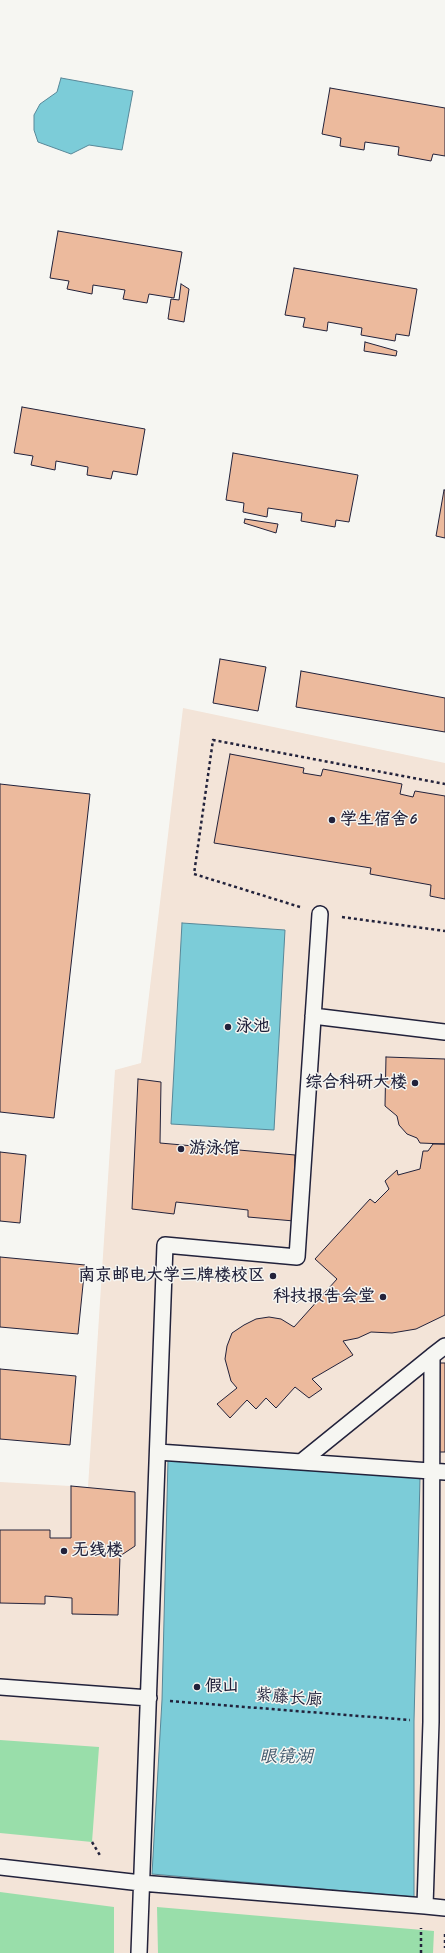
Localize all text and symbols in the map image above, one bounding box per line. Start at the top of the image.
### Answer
place label: 学生宿舍6 [340,810,416,830]
marker: 学生宿舍6 [327,815,337,825]
place label: 泳池 [236,1017,270,1037]
marker: 泳池 [223,1022,233,1032]
place label: 综合科研大楼 [305,1073,407,1093]
marker: 综合科研大楼 [410,1078,420,1088]
place label: 游泳馆 [189,1139,240,1159]
marker: 游泳馆 [176,1144,186,1154]
place label: 南京邮电大学三牌楼校区 [78,1266,265,1286]
marker: 南京邮电大学三牌楼校区 [268,1271,278,1281]
place label: 科技报告会堂 [273,1287,375,1307]
marker: 科技报告会堂 [378,1292,388,1302]
place label: 无线楼 [72,1541,123,1561]
marker: 无线楼 [59,1546,69,1556]
place label: 假山 [205,1677,239,1697]
marker: 假山 [192,1682,202,1692]
street label: 紫藤长廊 [254,1685,324,1711]
water label: 眼镜湖 [259,1746,313,1768]

